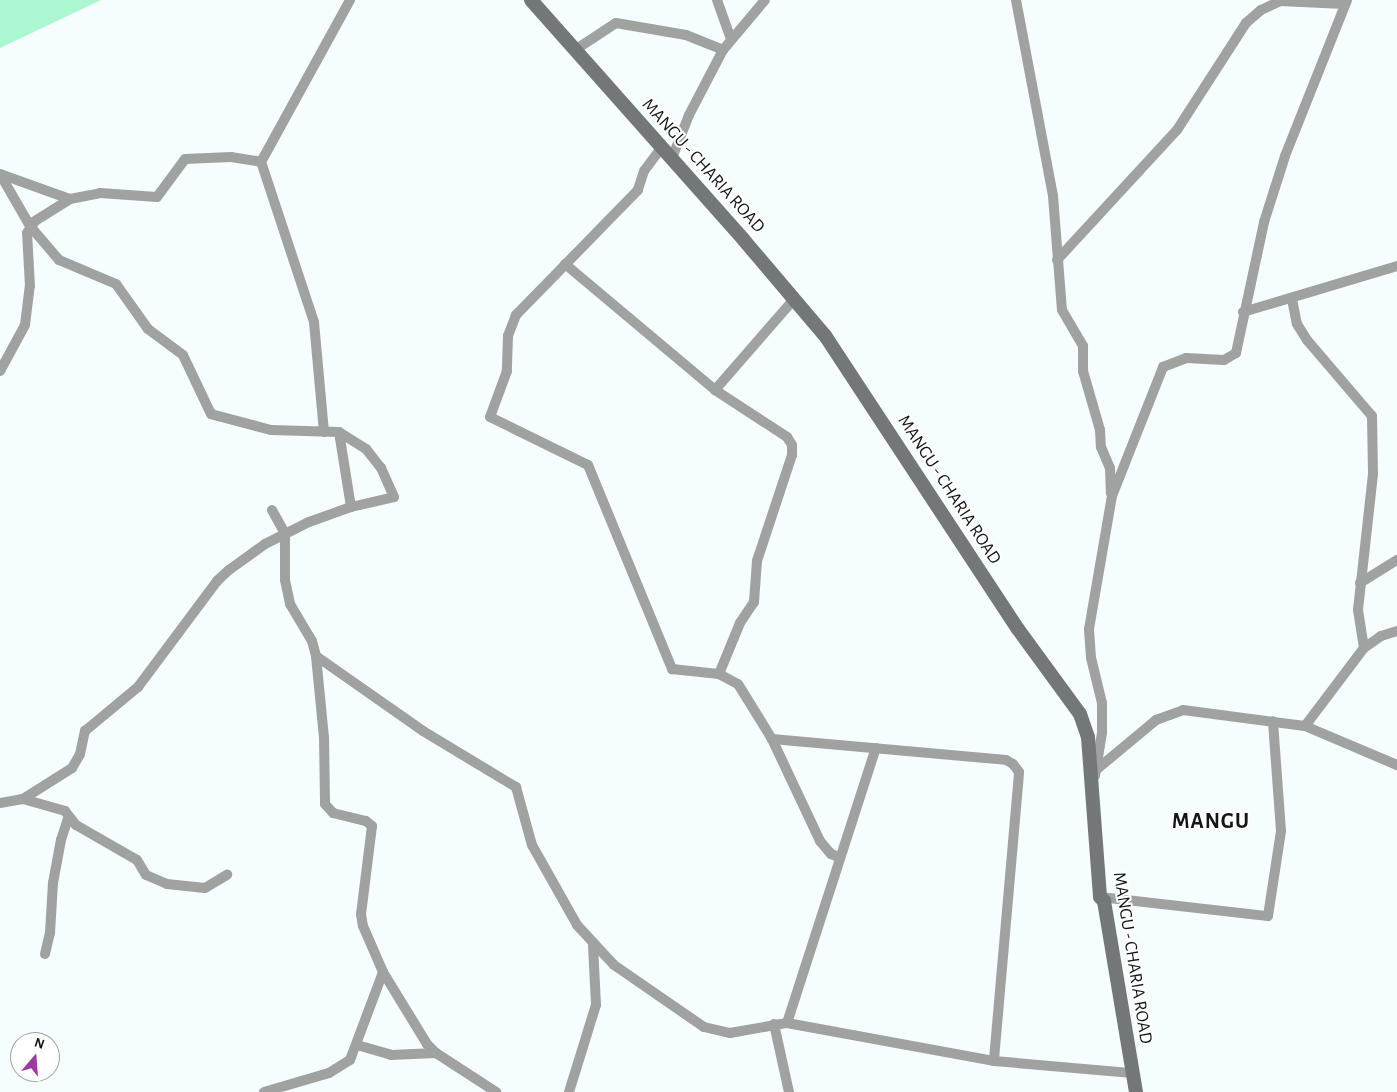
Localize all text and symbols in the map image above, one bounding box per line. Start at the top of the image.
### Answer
street label: MANGU - CHARIA ROAD [637,94,769,238]
street label: MANGU - CHARIA ROAD [893,411,1005,569]
district label: MANGU [1171,809,1251,835]
street label: MANGU - CHARIA ROAD [1108,871,1156,1045]
north arrow [10,1032,60,1082]
text: N [33,1036,46,1052]

